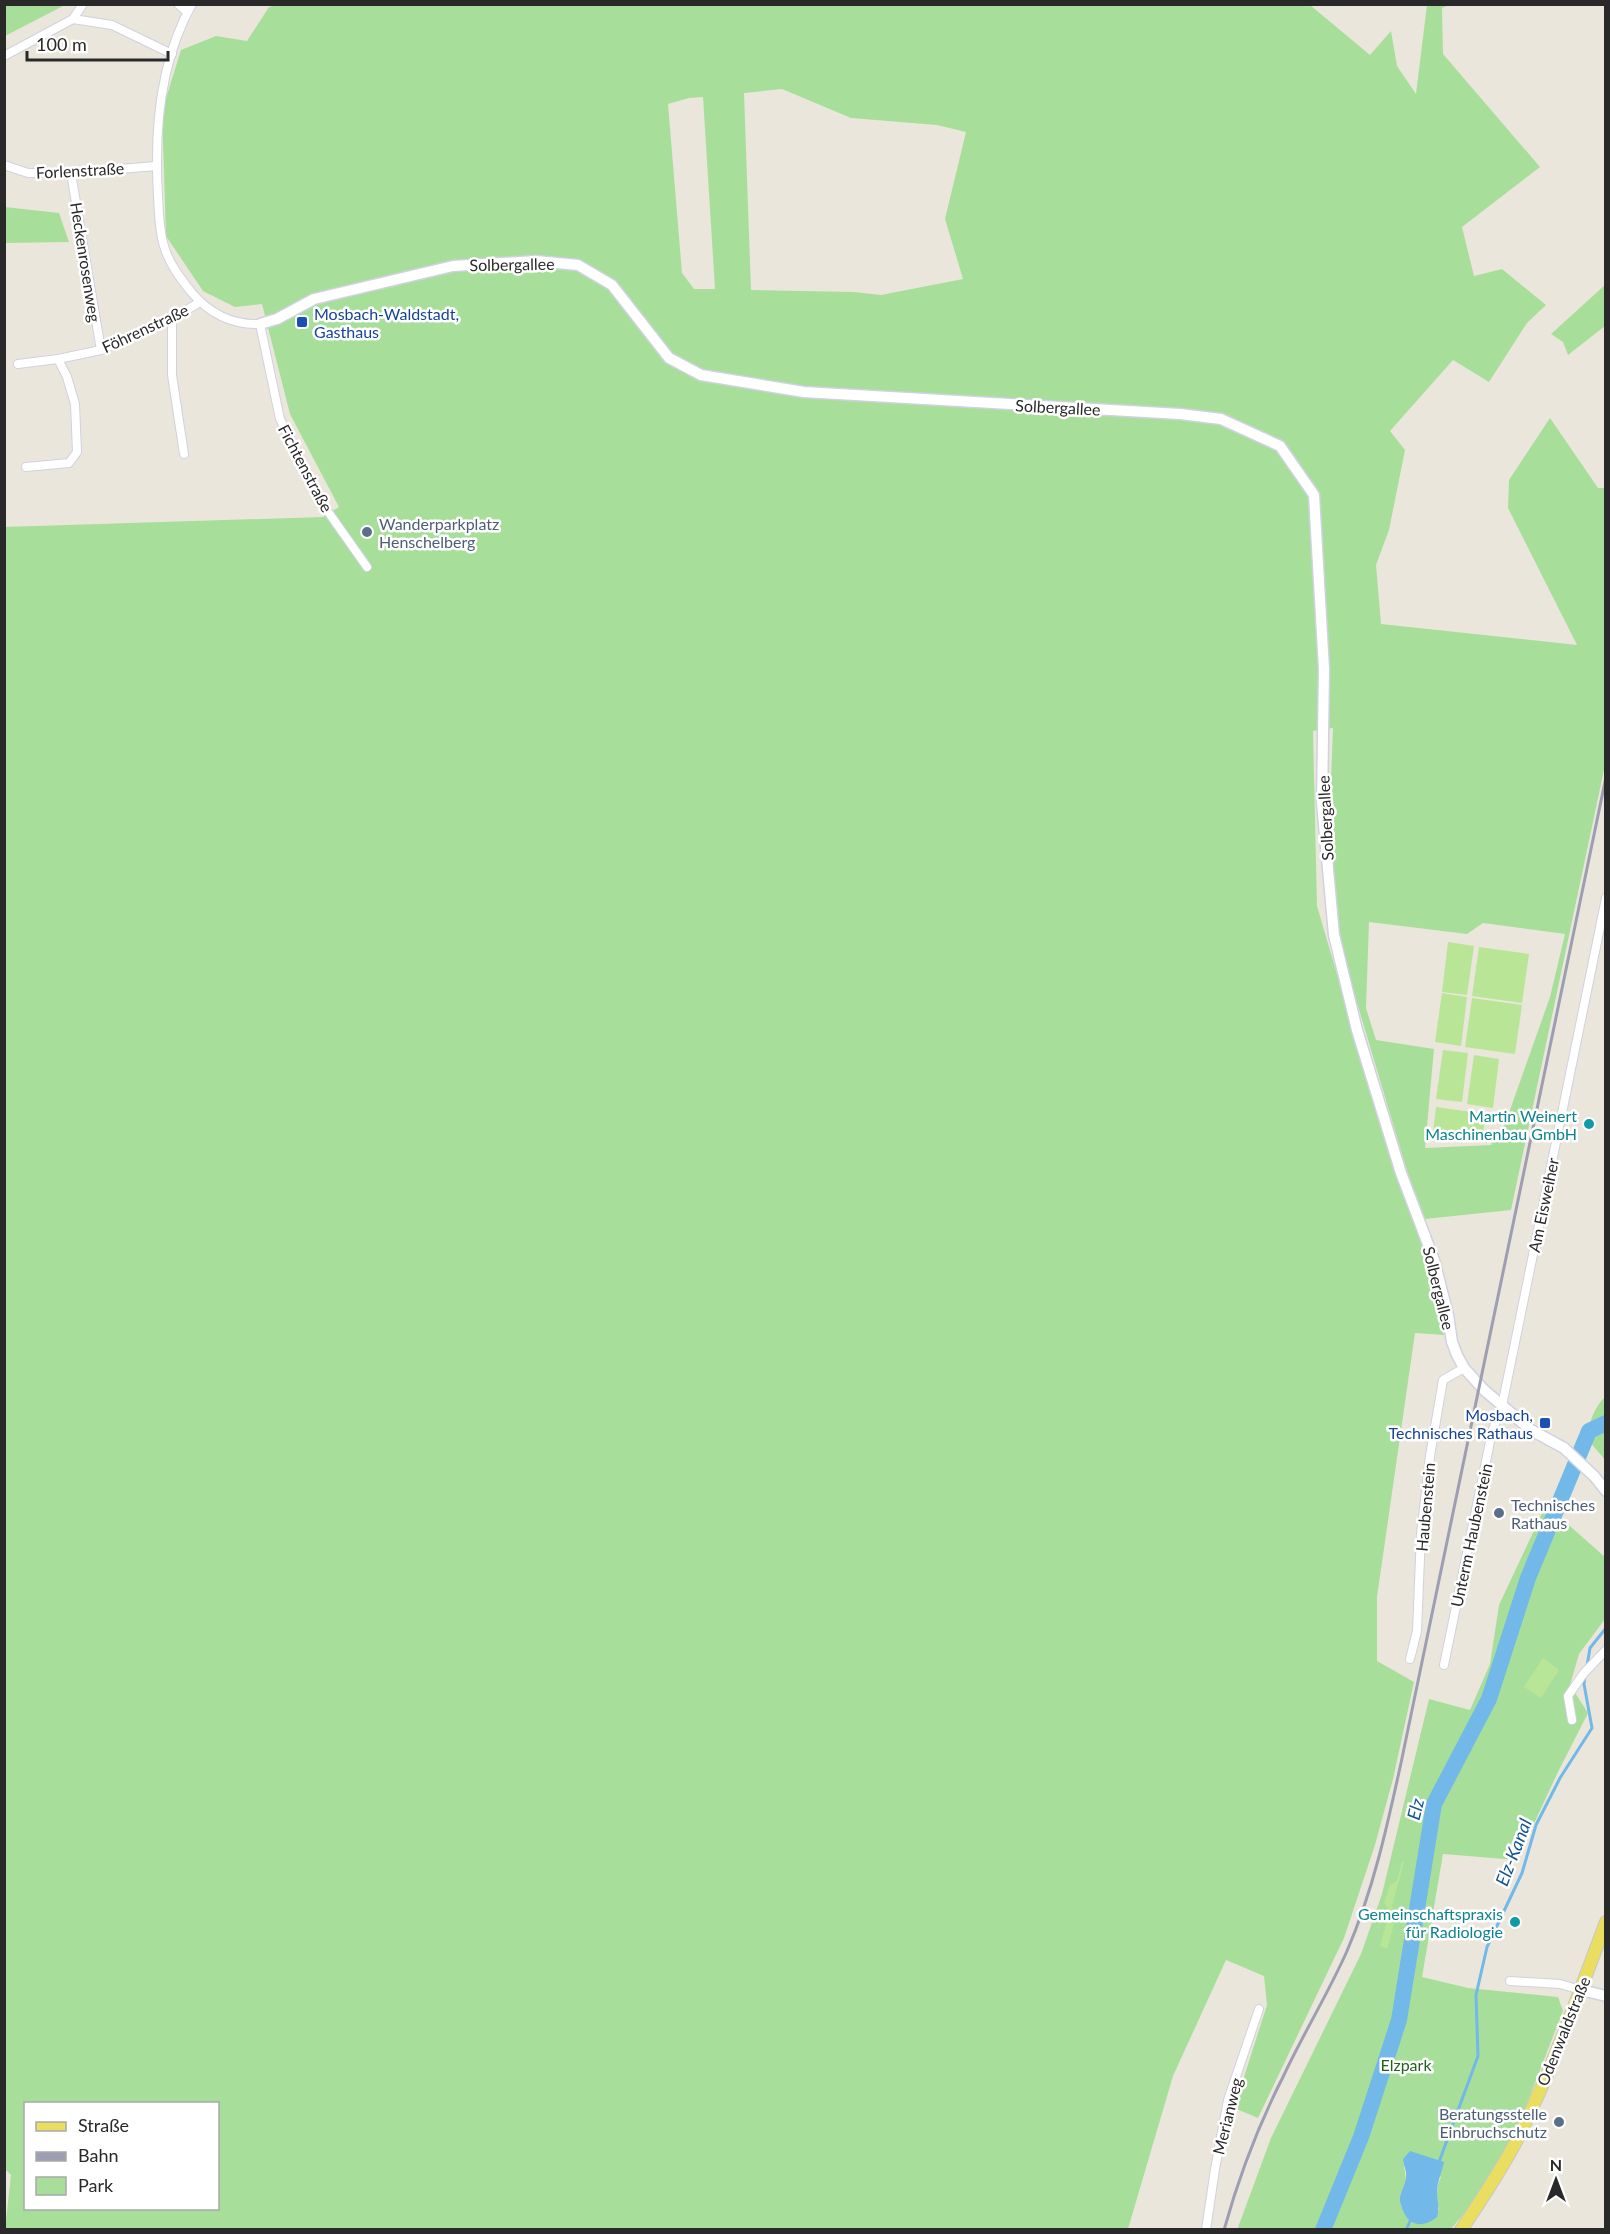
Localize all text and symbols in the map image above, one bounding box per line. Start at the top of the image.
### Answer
scale bar [27,24,168,62]
text: 100 m [36,33,87,55]
street label: Forlenstraße [35,158,125,182]
street label: Heckenrosenweg [67,201,105,323]
street label: Solbergallee [469,254,555,274]
street label: Föhrenstraße [99,300,191,356]
place label: Mosbach-Waldstadt, Gasthaus [314,304,459,341]
marker: Mosbach-Waldstadt, Gasthaus [295,315,309,329]
street label: Solbergallee [1015,395,1101,419]
street label: Fichtenstraße [275,421,337,515]
place label: Wanderparkplatz Henschelberg [379,514,499,551]
marker: Wanderparkplatz Henschelberg [360,525,374,539]
street label: Solbergallee [1313,775,1337,861]
place label: Martin Weinert Maschinenbau GmbH [1425,1106,1577,1143]
marker: Martin Weinert Maschinenbau GmbH [1582,1117,1596,1131]
street label: Am Eisweiher [1524,1156,1562,1254]
street label: Solbergallee [1419,1244,1459,1332]
place label: Mosbach, Technisches Rathaus [1389,1405,1533,1442]
marker: Mosbach, Technisches Rathaus [1538,1416,1552,1430]
street label: Unterm Haubenstein [1446,1461,1496,1609]
street label: Haubenstein [1412,1462,1438,1552]
place label: Technisches Rathaus [1511,1495,1595,1532]
marker: Technisches Rathaus [1492,1506,1506,1520]
water label: Elz [1402,1796,1428,1822]
water label: Elz-Kanal [1490,1815,1536,1889]
place label: Gemeinschaftspraxis für Radiologie [1358,1904,1503,1941]
marker: Gemeinschaftspraxis für Radiologie [1508,1915,1522,1929]
street label: Odenwaldstraße [1532,1974,1594,2088]
park label: Elzpark [1380,2055,1432,2074]
street label: Merianweg [1208,2075,1246,2157]
legend [24,2102,219,2210]
place label: Beratungsstelle Einbruchschutz [1439,2104,1547,2141]
text: Straße [78,2114,129,2136]
marker: Beratungsstelle Einbruchschutz [1552,2115,1566,2129]
text: Bahn [78,2144,119,2166]
north arrow [1526,2150,1586,2210]
text: N [1550,2155,1562,2174]
text: Park [78,2174,114,2196]

